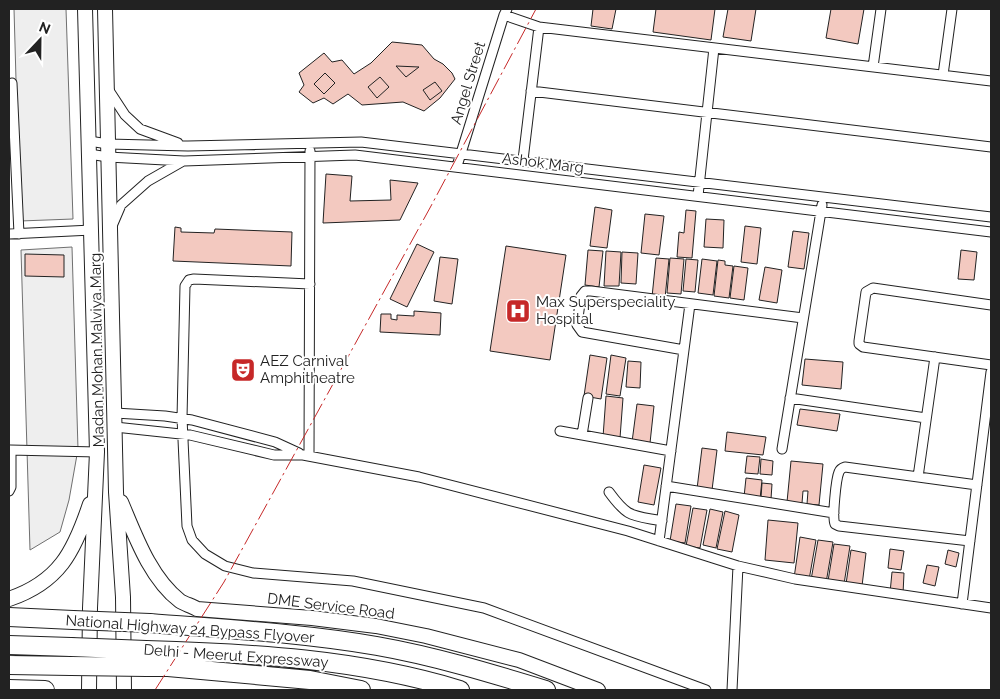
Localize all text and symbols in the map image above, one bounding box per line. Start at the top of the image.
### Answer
north arrow [15,15,65,65]
text: N [37,19,53,37]
street label: Angel Street [447,39,489,127]
street label: Ashok Marg [501,149,585,177]
street label: Madan Mohan Malviya Marg [86,253,108,447]
place label: Max Superspeciality Hospital [536,293,675,328]
hospital icon: Max Superspeciality Hospital [505,298,531,324]
place label: AEZ Carnival Amphitheatre [260,352,355,387]
theatre icon: AEZ Carnival Amphitheatre [230,357,256,383]
street label: DME Service Road [266,589,396,623]
street label: National Highway 24 Bypass Flyover [65,611,316,647]
street label: Delhi - Meerut Expressway [143,641,329,671]

